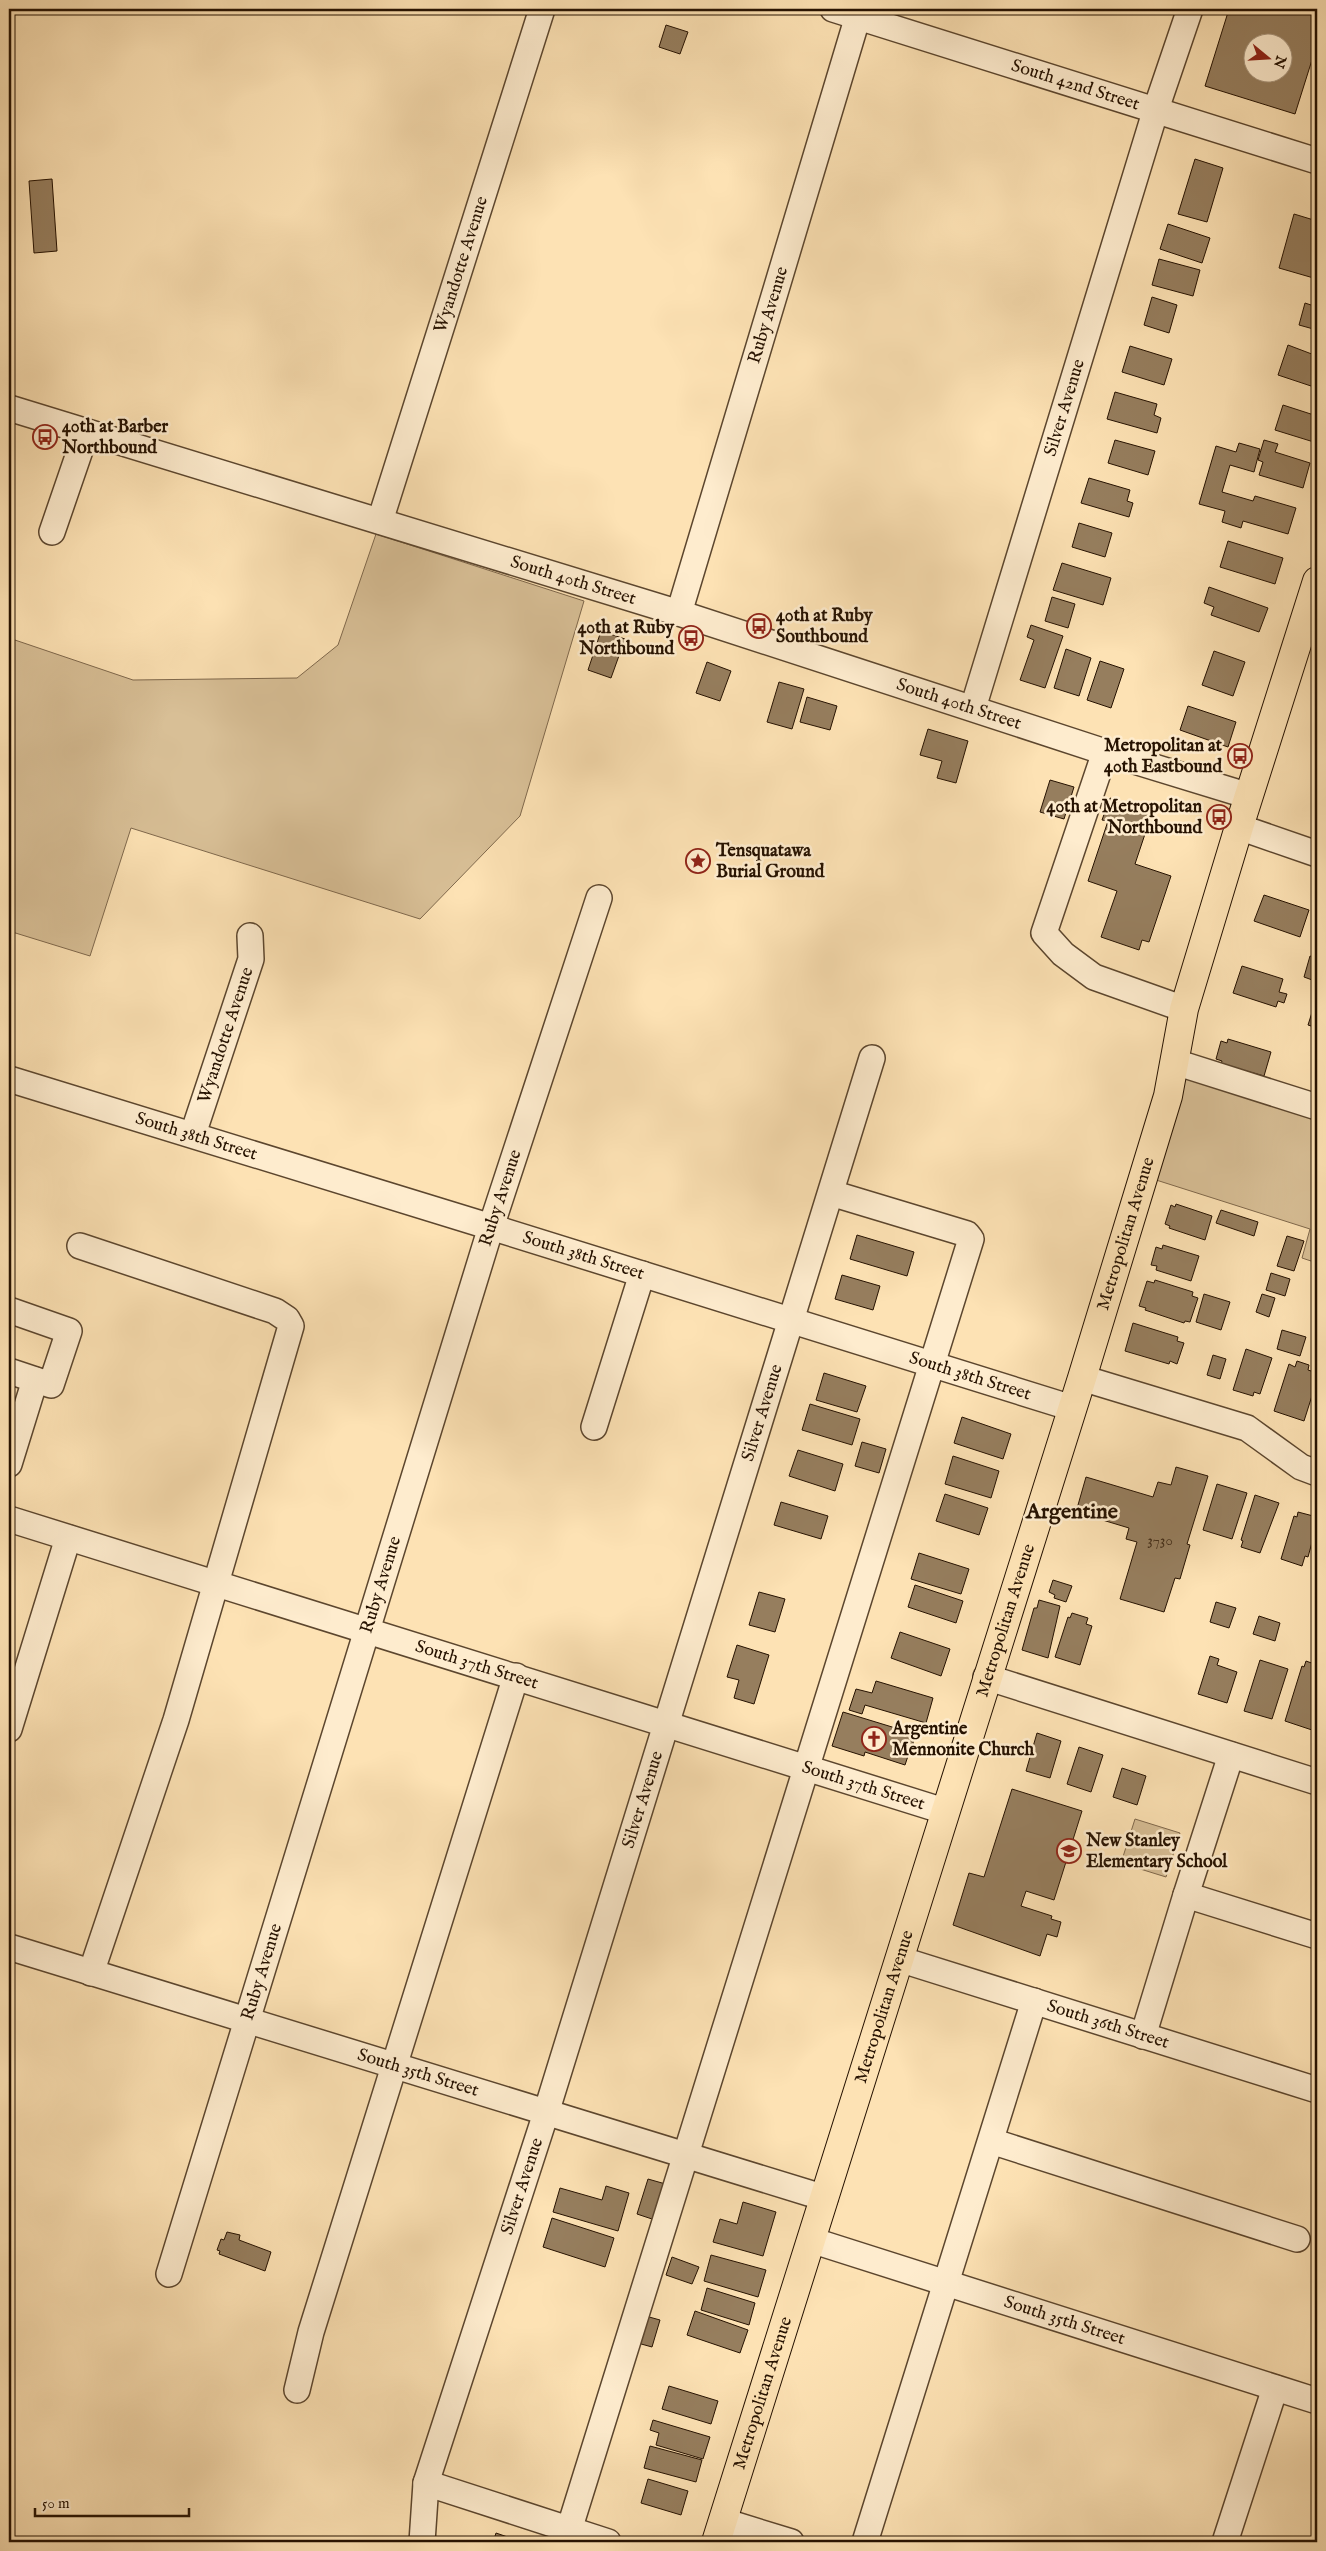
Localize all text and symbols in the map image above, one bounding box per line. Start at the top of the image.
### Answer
north arrow [1244,32,1294,82]
text: N [1269,52,1290,70]
street label: South 42nd Street [1008,54,1142,116]
street label: Wyandotte Avenue [429,193,494,336]
street label: Ruby Avenue [743,264,794,366]
street label: Silver Avenue [1039,356,1090,459]
place label: 40th at Barber Northbound [61,416,168,460]
bus stop icon: 40th at Barber Northbound [32,424,58,450]
street label: South 40th Street [508,551,639,611]
place label: 40th at Ruby Southbound [776,605,874,649]
bus stop icon: 40th at Ruby Southbound [746,613,772,639]
place label: 40th at Ruby Northbound [578,617,675,661]
bus stop icon: 40th at Ruby Northbound [678,625,704,651]
street label: South 40th Street [893,673,1024,735]
place label: Metropolitan at 40th Eastbound [1104,735,1223,779]
bus stop icon: Metropolitan at 40th Eastbound [1227,743,1253,769]
place label: 40th at Metropolitan Northbound [1047,796,1202,840]
bus stop icon: 40th at Metropolitan Northbound [1206,804,1232,830]
place label: Tensquatawa Burial Ground [715,840,825,884]
place icon: Tensquatawa Burial Ground [685,848,711,874]
street label: Wyandotte Avenue [192,964,259,1106]
street label: South 38th Street [133,1107,260,1166]
street label: Ruby Avenue [474,1147,527,1249]
street label: Metropolitan Avenue [1092,1154,1160,1313]
street label: South 38th Street [520,1226,647,1286]
street label: South 38th Street [906,1347,1034,1406]
street label: Silver Avenue [737,1361,788,1464]
district label: Argentine [1025,1498,1118,1526]
house number: 3730 [1147,1531,1173,1550]
street label: Ruby Avenue [355,1534,407,1636]
street label: Metropolitan Avenue [971,1541,1041,1700]
street label: South 37th Street [412,1635,541,1695]
place label: Argentine Mennonite Church [891,1718,1035,1762]
church icon: Argentine Mennonite Church [861,1726,887,1752]
street label: Silver Avenue [617,1748,669,1851]
street label: South 37th Street [799,1756,928,1816]
place label: New Stanley Elementary School [1085,1830,1228,1874]
school or university icon: New Stanley Elementary School [1056,1838,1082,1864]
street label: Ruby Avenue [236,1921,288,2023]
street label: Metropolitan Avenue [849,1927,919,2086]
street label: South 36th Street [1044,1995,1172,2054]
street label: South 35th Street [355,2043,482,2102]
street label: Silver Avenue [496,2135,549,2238]
street label: South 35th Street [1001,2291,1128,2351]
street label: Metropolitan Avenue [728,2314,798,2473]
scale bar [35,2486,189,2518]
text: 50 m [42,2494,70,2513]

